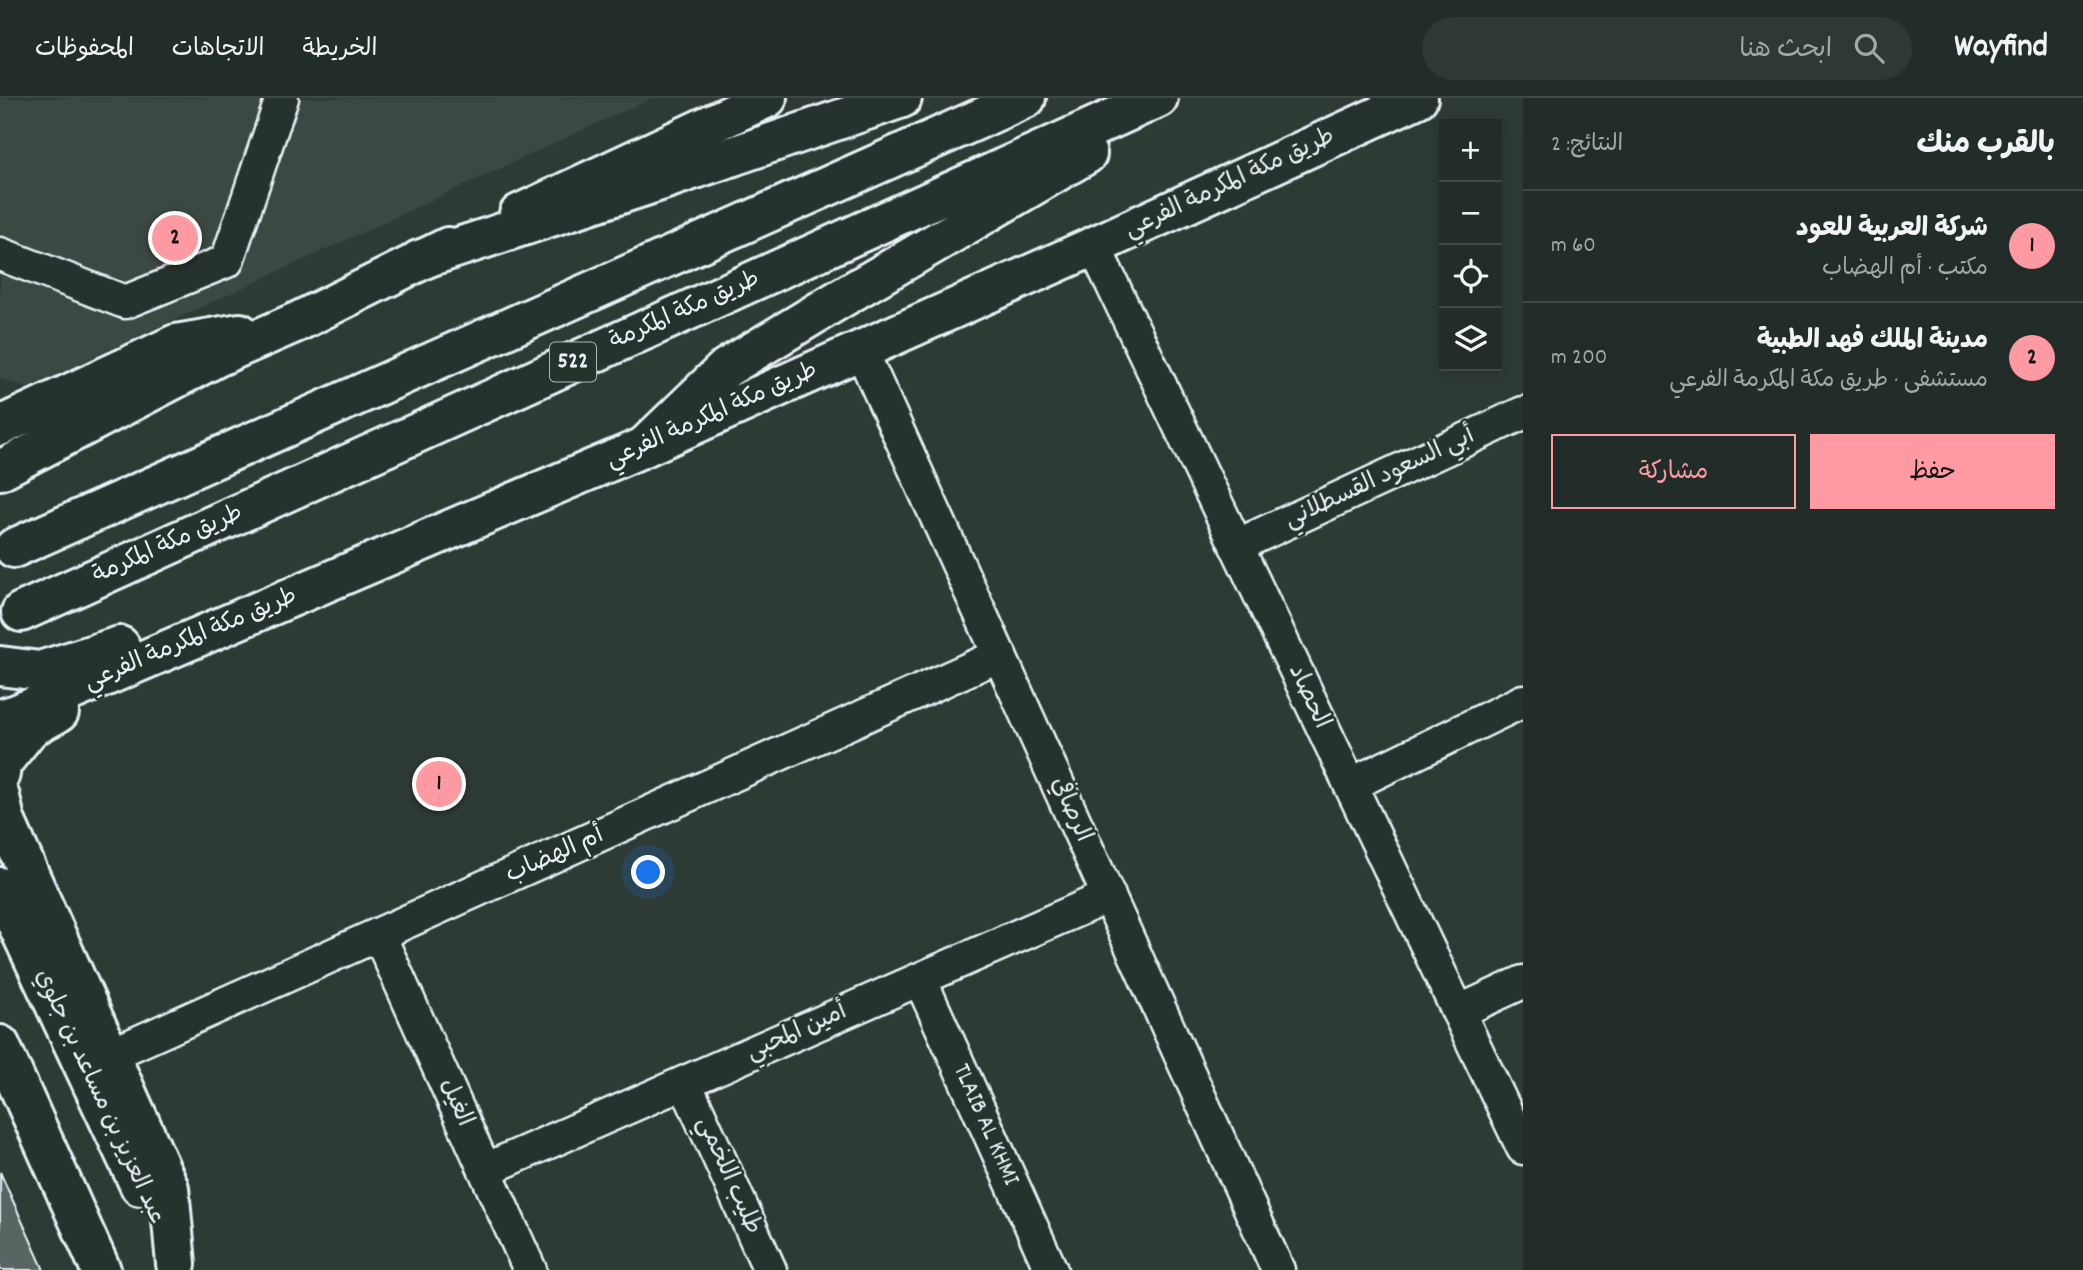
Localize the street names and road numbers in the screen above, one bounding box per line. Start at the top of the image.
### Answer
street label: طريق مكة المكرمة الفرعي [1119,120,1341,249]
street label: طريق مكة المكرمة [604,263,766,359]
road number: 522 [550,342,596,382]
street label: طريق مكة المكرمة الفرعي [601,354,824,479]
street label: أبي السعود القسطلاني [1279,419,1481,539]
street label: طريق مكة المكرمة [87,497,249,593]
street label: طريق مكة المكرمة الفرعي [79,580,303,701]
street label: الحصاد [1278,659,1338,735]
street label: الرصافي [1041,772,1100,848]
street label: أم الهضاب [500,818,610,893]
street label: عبد العزيز بن مساعد بن جلوي [25,964,173,1230]
street label: أمين المحبي [741,995,853,1071]
street label: TLAIB AL KHMI [943,1059,1027,1192]
street label: الغيل [429,1074,481,1132]
street label: طليب اللخمي [686,1112,769,1241]

